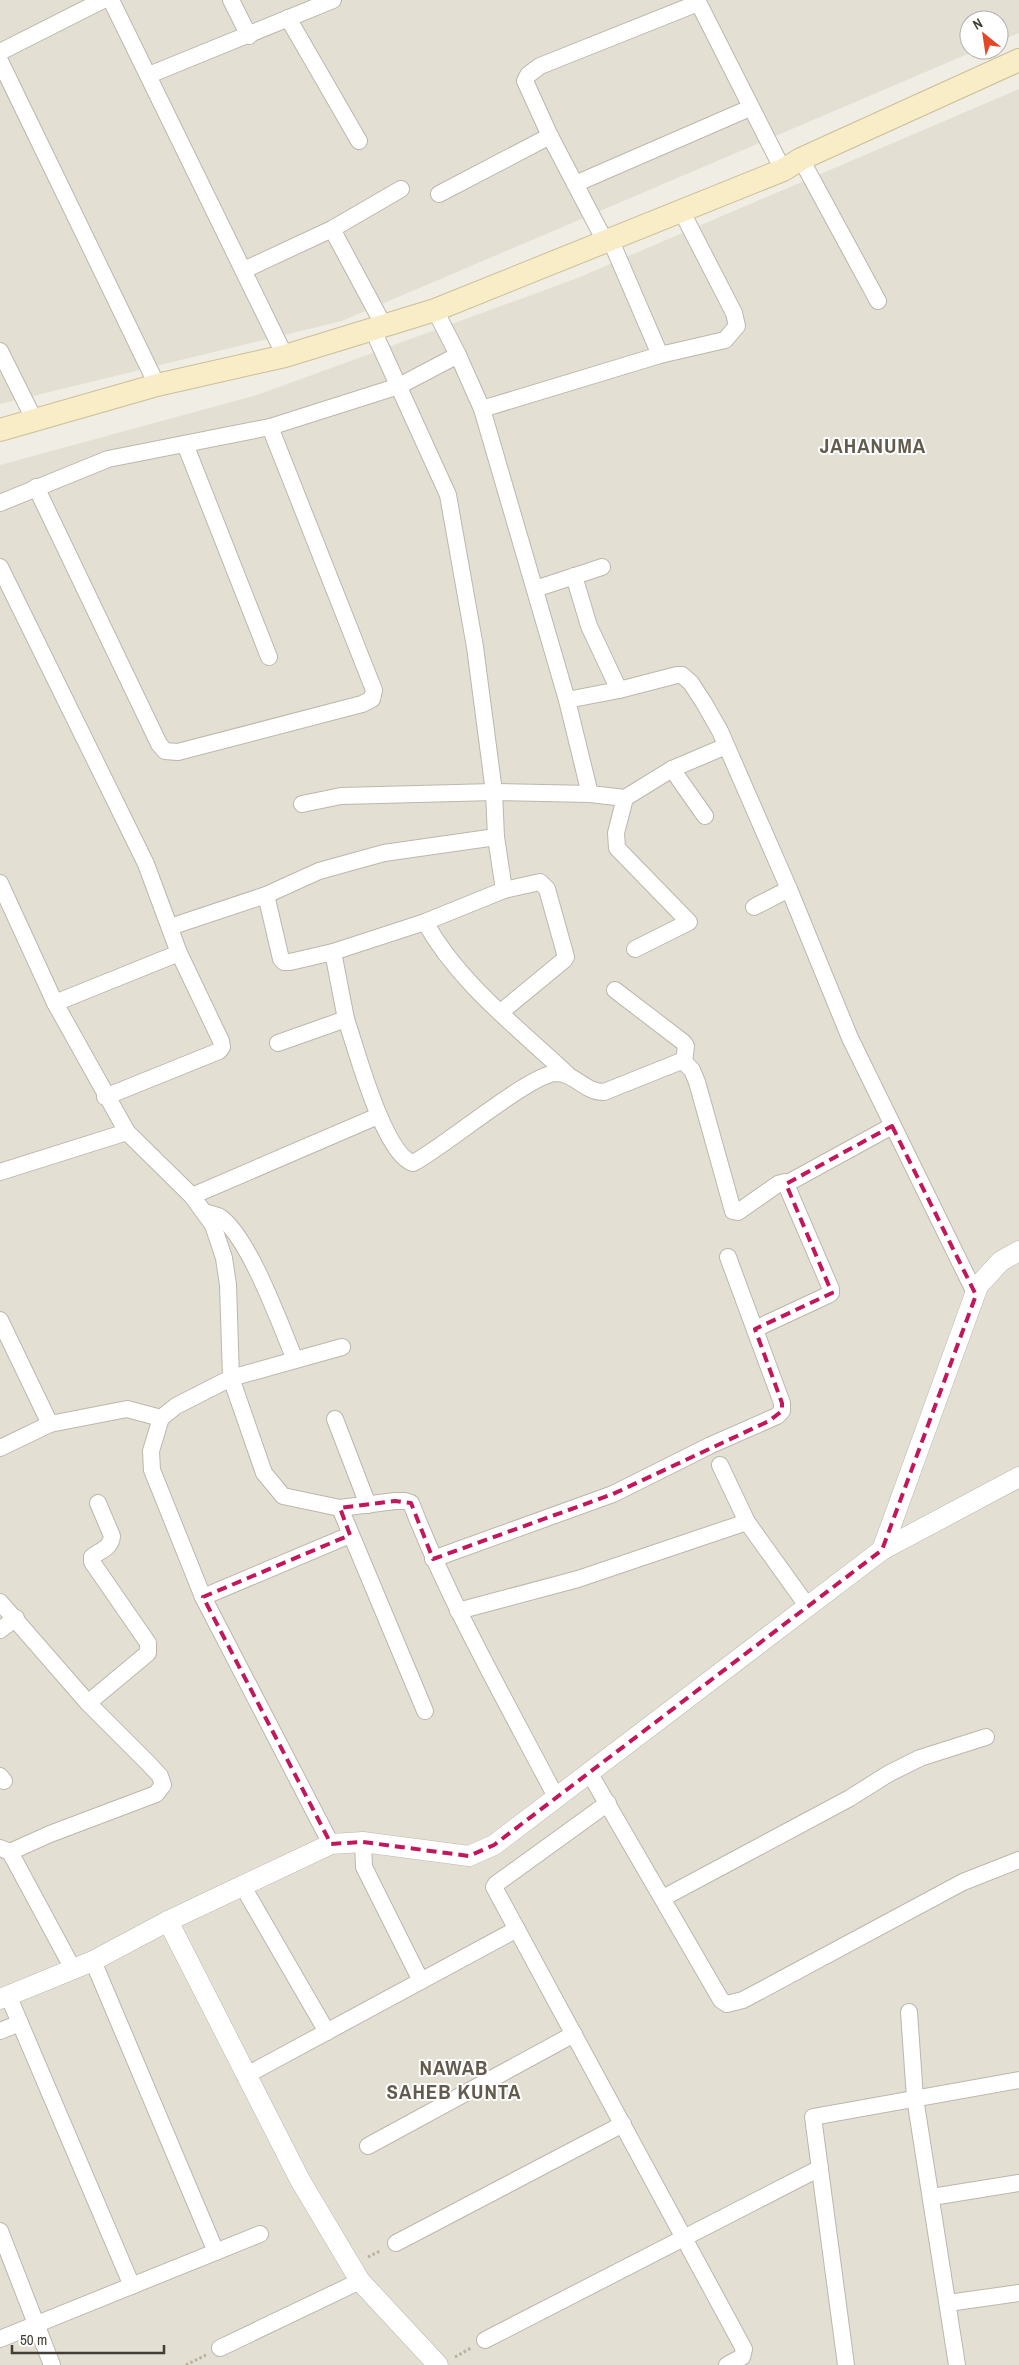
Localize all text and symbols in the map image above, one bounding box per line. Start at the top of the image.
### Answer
north arrow [959,10,1009,60]
text: N [969,14,986,34]
district label: JAHANUMA [820,431,926,460]
district label: NAWAB SAHEB KUNTA [386,2053,522,2106]
scale bar [12,2322,165,2354]
text: 50 m [20,2329,47,2350]

